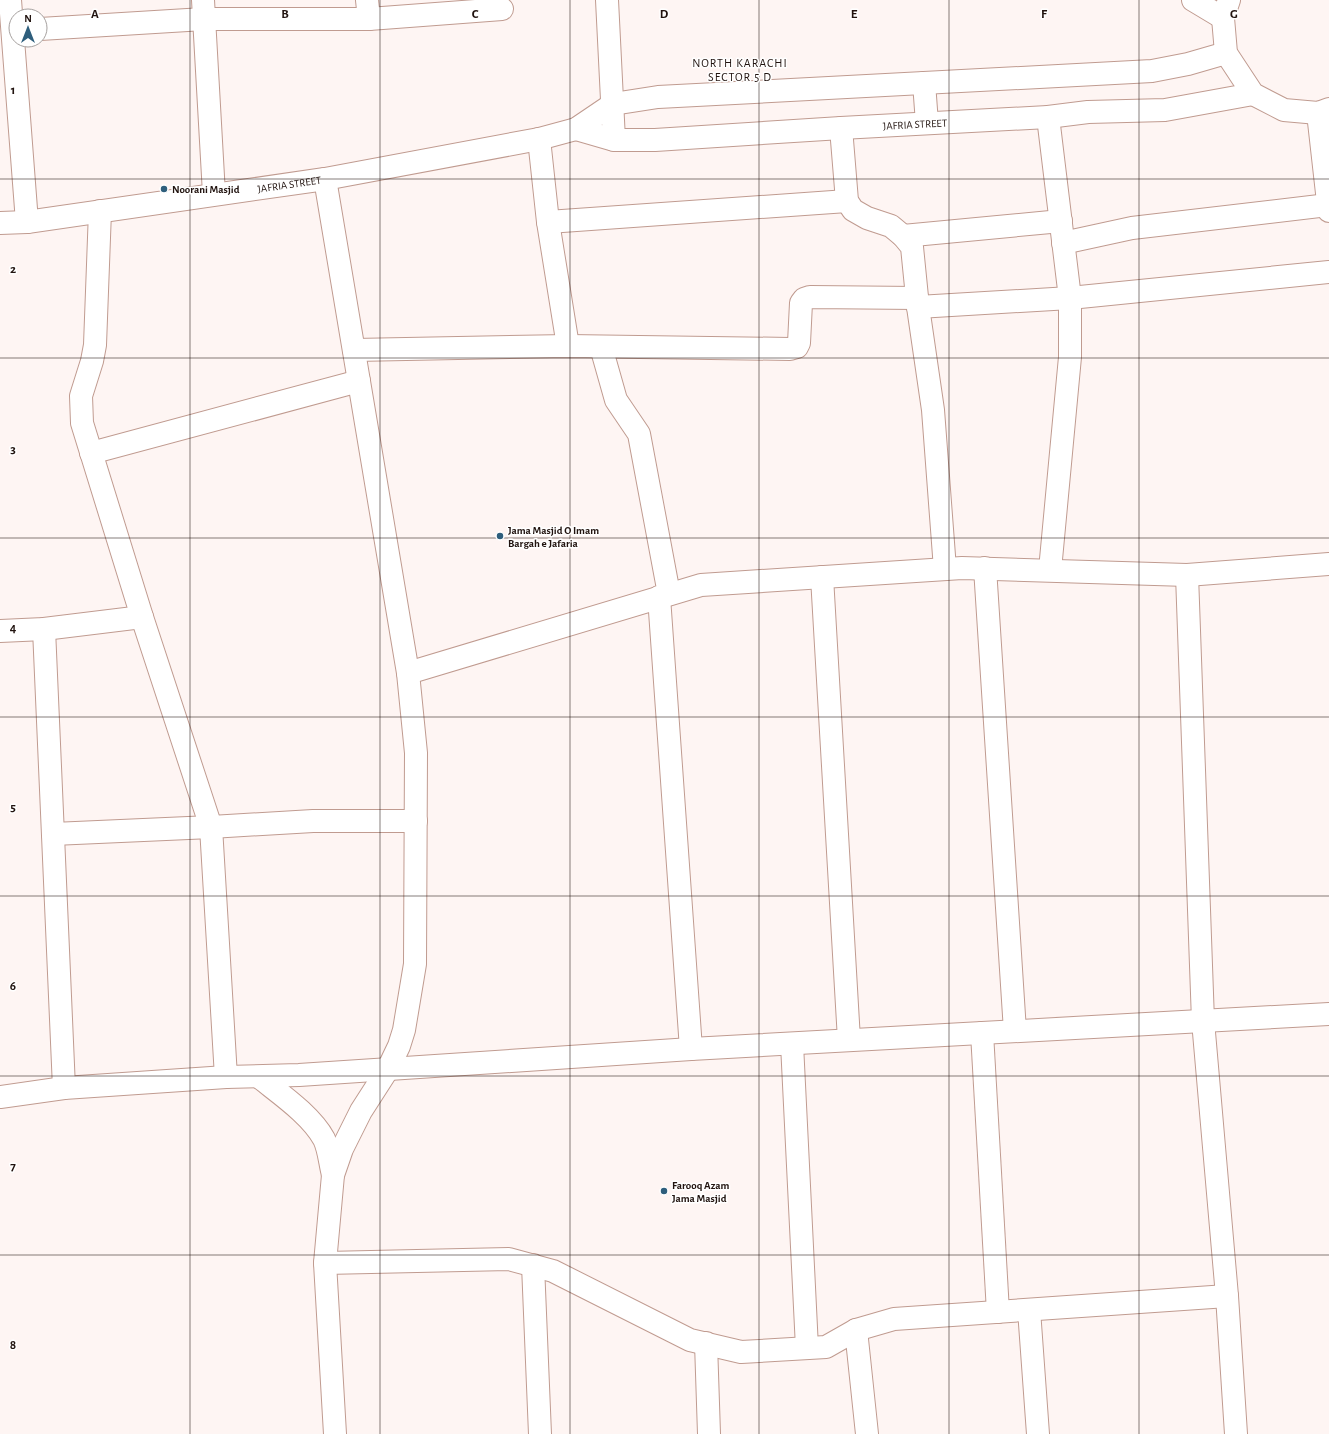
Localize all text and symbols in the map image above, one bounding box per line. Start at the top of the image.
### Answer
north arrow [8,8,48,48]
text: A [91,8,99,21]
text: B [281,8,289,21]
text: C [472,8,479,21]
text: D [660,8,669,21]
text: E [851,8,858,21]
text: F [1041,8,1048,21]
text: G [1230,8,1238,21]
text: N [24,13,32,24]
district label: NORTH KARACHI SECTOR 5 D [692,57,788,83]
text: 1 [11,84,15,97]
street label: JAFRIA STREET [883,117,948,132]
street label: JAFRIA STREET [257,175,323,195]
marker: Noorani Masjid [159,184,169,194]
place label: Noorani Masjid [172,184,240,195]
text: 2 [10,263,16,276]
text: 3 [10,443,16,456]
place label: Jama Masjid O Imam Bargah e Jafaria [508,525,599,549]
marker: Jama Masjid O Imam Bargah e Jafaria [495,531,505,541]
text: 4 [10,622,17,635]
text: 5 [10,801,16,814]
text: 6 [10,980,16,993]
text: 7 [10,1160,16,1173]
place label: Farooq Azam Jama Masjid [672,1180,730,1204]
marker: Farooq Azam Jama Masjid [659,1186,669,1196]
text: 8 [10,1339,16,1352]

